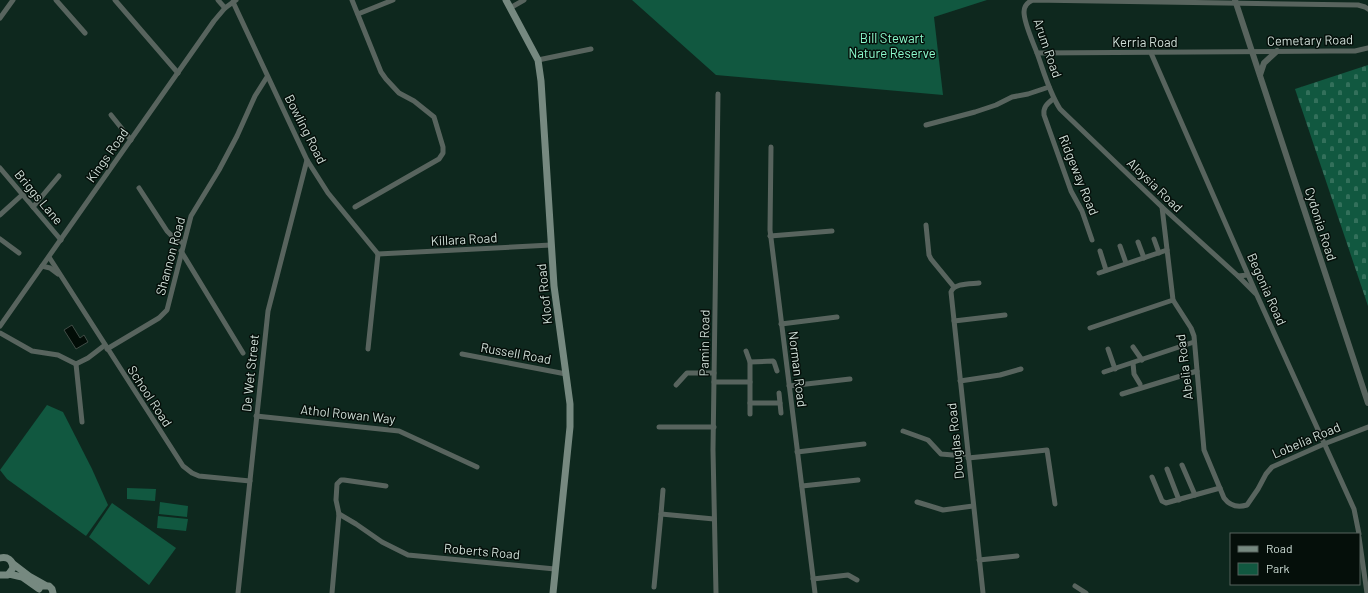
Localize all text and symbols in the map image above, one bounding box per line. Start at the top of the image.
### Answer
street label: Arum Road [1030,16,1066,80]
park label: Bill Stewart Nature Reserve [848,30,936,61]
street label: Cemetary Road [1267,31,1353,49]
street label: Kerria Road [1112,34,1178,50]
street label: Bowling Road [282,92,330,166]
street label: Kings Road [82,125,132,185]
street label: Ridgeway Road [1056,132,1102,218]
street label: Aloysia Road [1124,155,1186,215]
street label: Briggs Lane [11,166,67,228]
street label: Cydonia Road [1302,185,1340,263]
street label: Shannon Road [152,215,188,297]
street label: Killara Road [430,229,498,249]
street label: Begonia Road [1244,250,1290,328]
street label: Kloof Road [533,263,555,325]
street label: Pamin Road [695,310,713,376]
street label: Norman Road [785,330,811,408]
street label: De Wet Street [238,333,262,413]
street label: Abelia Road [1172,333,1196,401]
street label: Russell Road [479,339,553,367]
street label: School Road [124,362,176,430]
street label: Athol Rowan Way [300,401,396,427]
street label: Douglas Road [943,402,967,480]
street label: Lobelia Road [1269,418,1343,462]
legend [1230,533,1360,585]
street label: Roberts Road [443,540,521,562]
text: Road [1266,541,1293,555]
text: Park [1266,561,1290,575]

